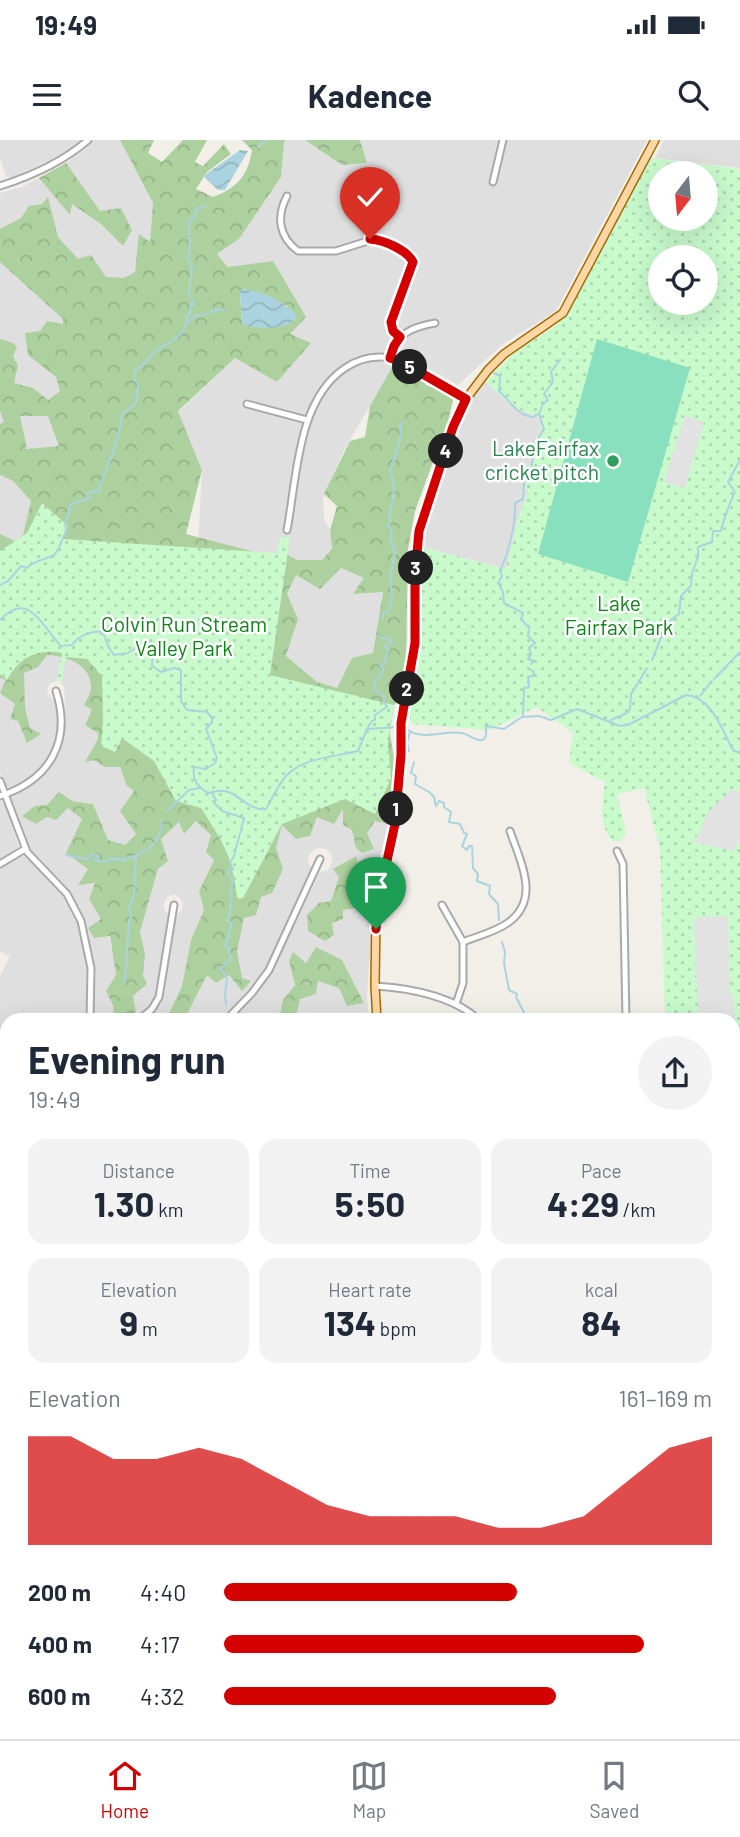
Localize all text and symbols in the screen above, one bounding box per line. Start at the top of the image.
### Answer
text: 19:49 [35,9,97,40]
icon: menu [28,76,66,114]
text: Kadence [308,76,432,114]
icon: search [674,76,712,114]
north arrow [648,161,718,231]
map controls [648,161,718,315]
pin [340,167,400,239]
icon: check [351,178,389,216]
button: locate [648,245,718,315]
pin: 5 [392,350,428,384]
text: 5 [404,355,415,378]
pin: 4 [428,434,464,468]
place label: LakeFairfax cricket pitch [485,435,599,484]
text: 4 [440,439,451,462]
marker: LakeFairfax cricket pitch [605,453,621,469]
pin: 3 [398,550,434,586]
text: 3 [410,556,421,579]
park label: Lake Fairfax Park [565,590,673,639]
park label: Colvin Run Stream Valley Park [101,611,267,660]
pin: 2 [390,672,424,706]
text: 2 [401,677,412,700]
pin: 1 [378,792,414,826]
text: 1 [392,797,399,820]
pin [346,857,406,929]
icon: arrive [357,868,395,906]
text: Evening run [28,1036,226,1082]
button: share [638,1036,712,1110]
text: 19:49 [28,1085,81,1113]
text: Distance [102,1159,175,1182]
text: Time [349,1159,391,1182]
text: Pace [581,1159,622,1182]
text: 1.30 [94,1182,154,1224]
text: 5:50 [335,1182,405,1224]
text: 4:29 [547,1182,619,1224]
text: km [154,1198,184,1221]
text: /km [619,1198,656,1221]
text: Elevation [100,1278,177,1301]
text: Heart rate [328,1278,412,1301]
text: kcal [585,1278,618,1301]
text: 9 [120,1301,138,1343]
text: 134 [324,1301,376,1343]
text: 84 [581,1301,621,1343]
text: m [138,1317,158,1340]
text: bpm [376,1317,416,1340]
text: Elevation [28,1384,121,1412]
text: 161–169 m [619,1384,712,1412]
text: 200 m [28,1578,91,1606]
text: 4:40 [140,1578,186,1606]
text: 400 m [28,1630,92,1658]
text: 4:17 [140,1630,179,1658]
text: 600 m [28,1682,90,1710]
text: 4:32 [140,1682,185,1710]
tab: Home [101,1757,149,1822]
tab: Map [350,1757,388,1822]
tab: Saved [590,1757,639,1822]

